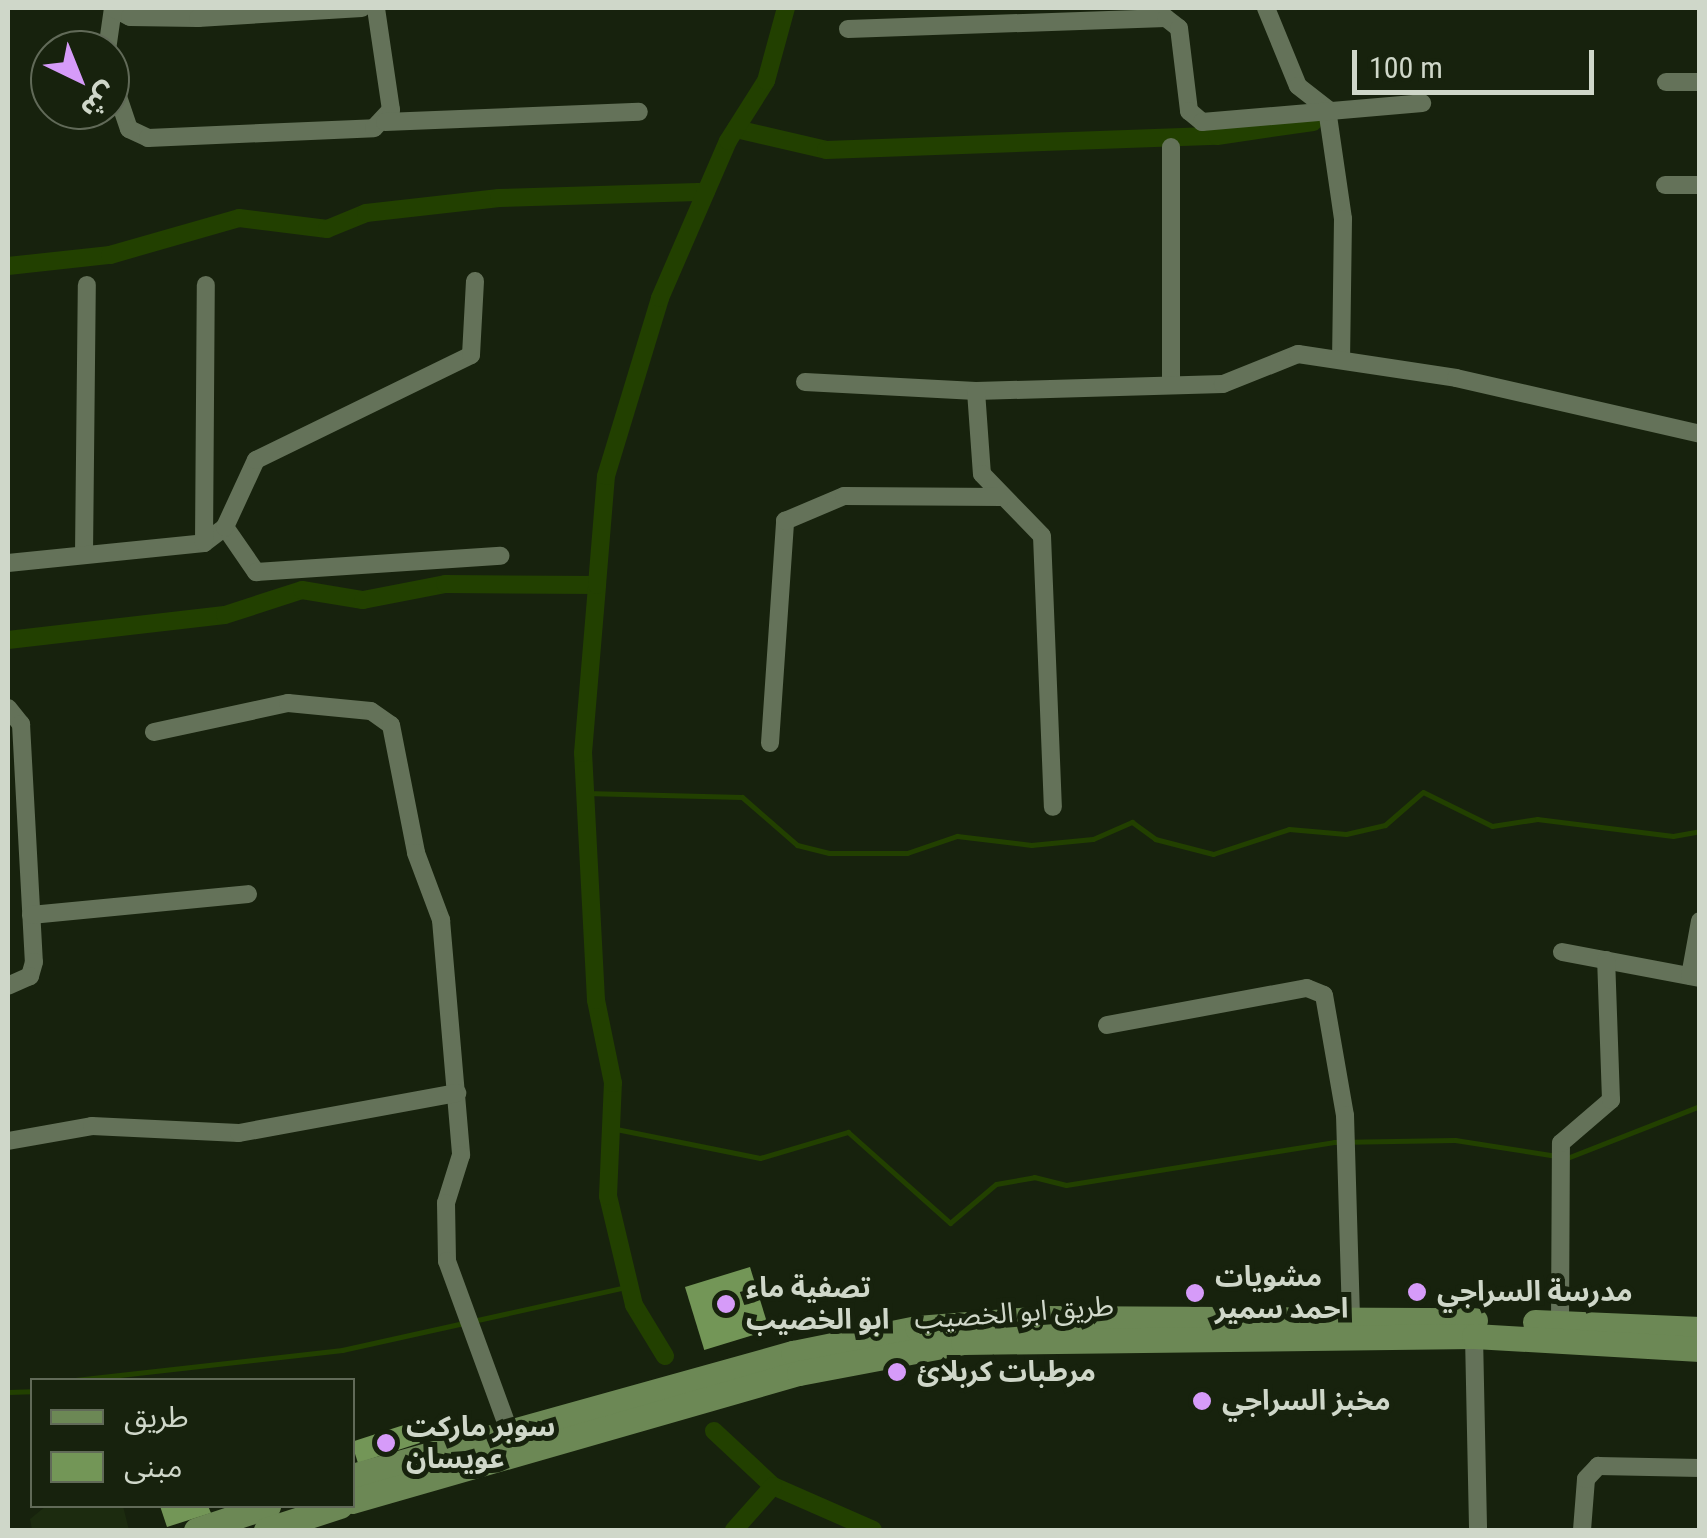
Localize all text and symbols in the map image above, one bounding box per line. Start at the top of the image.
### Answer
north arrow [30,30,130,130]
scale bar [1357,30,1600,92]
text: 100 m [1369,50,1443,85]
text: ش [74,76,125,126]
place label: مشويات احمد سمير [1215,1260,1348,1326]
place label: تصفية ماء ابو الخصيب [746,1271,889,1337]
place label: مدرسة السراجي [1437,1275,1633,1309]
marker: مدرسة السراجي [1406,1281,1428,1303]
marker: مشويات احمد سمير [1184,1282,1206,1304]
street label: طريق ابو الخصيب [913,1289,1115,1337]
marker: تصفية ماء ابو الخصيب [715,1293,737,1315]
place label: مرطبات كربلائ [917,1355,1096,1389]
marker: مرطبات كربلائ [886,1361,908,1383]
legend [30,1378,355,1508]
place label: مخبز السراجي [1222,1384,1390,1418]
marker: مخبز السراجي [1191,1390,1213,1412]
text: طريق [124,1399,189,1434]
place label: سوبر ماركت عويسان [406,1410,555,1476]
marker: سوبر ماركت عويسان [375,1432,397,1454]
text: مبنى [124,1449,182,1484]

